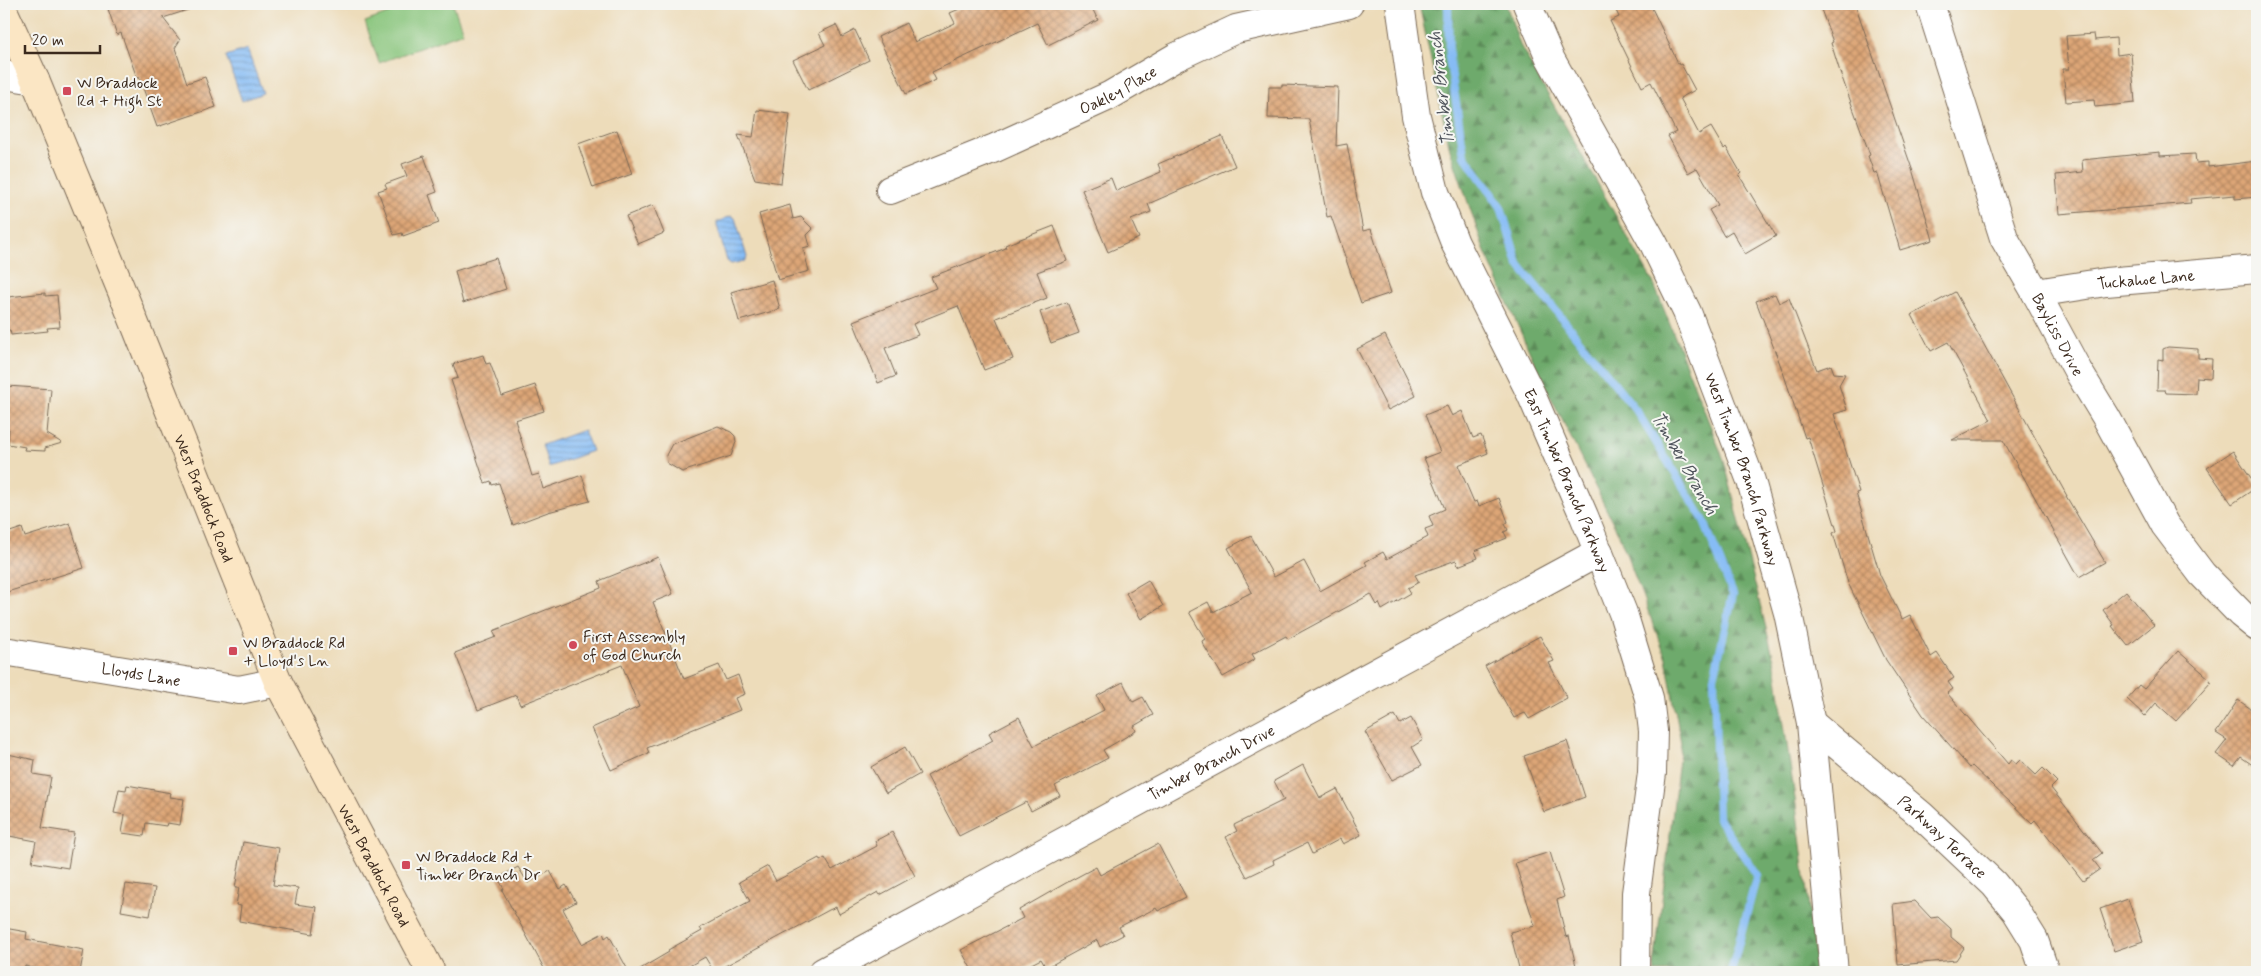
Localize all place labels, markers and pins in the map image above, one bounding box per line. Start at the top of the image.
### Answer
place label: W Braddock Rd + High St [77,73,162,113]
marker: W Braddock Rd + High St [61,85,73,97]
place label: First Assembly of God Church [583,627,685,666]
place label: W Braddock Rd + Lloyd's Ln [243,633,345,672]
marker: First Assembly of God Church [567,639,579,651]
marker: W Braddock Rd + Lloyd's Ln [227,645,239,657]
place label: W Braddock Rd + Timber Branch Dr [416,847,540,886]
marker: W Braddock Rd + Timber Branch Dr [400,859,412,871]

